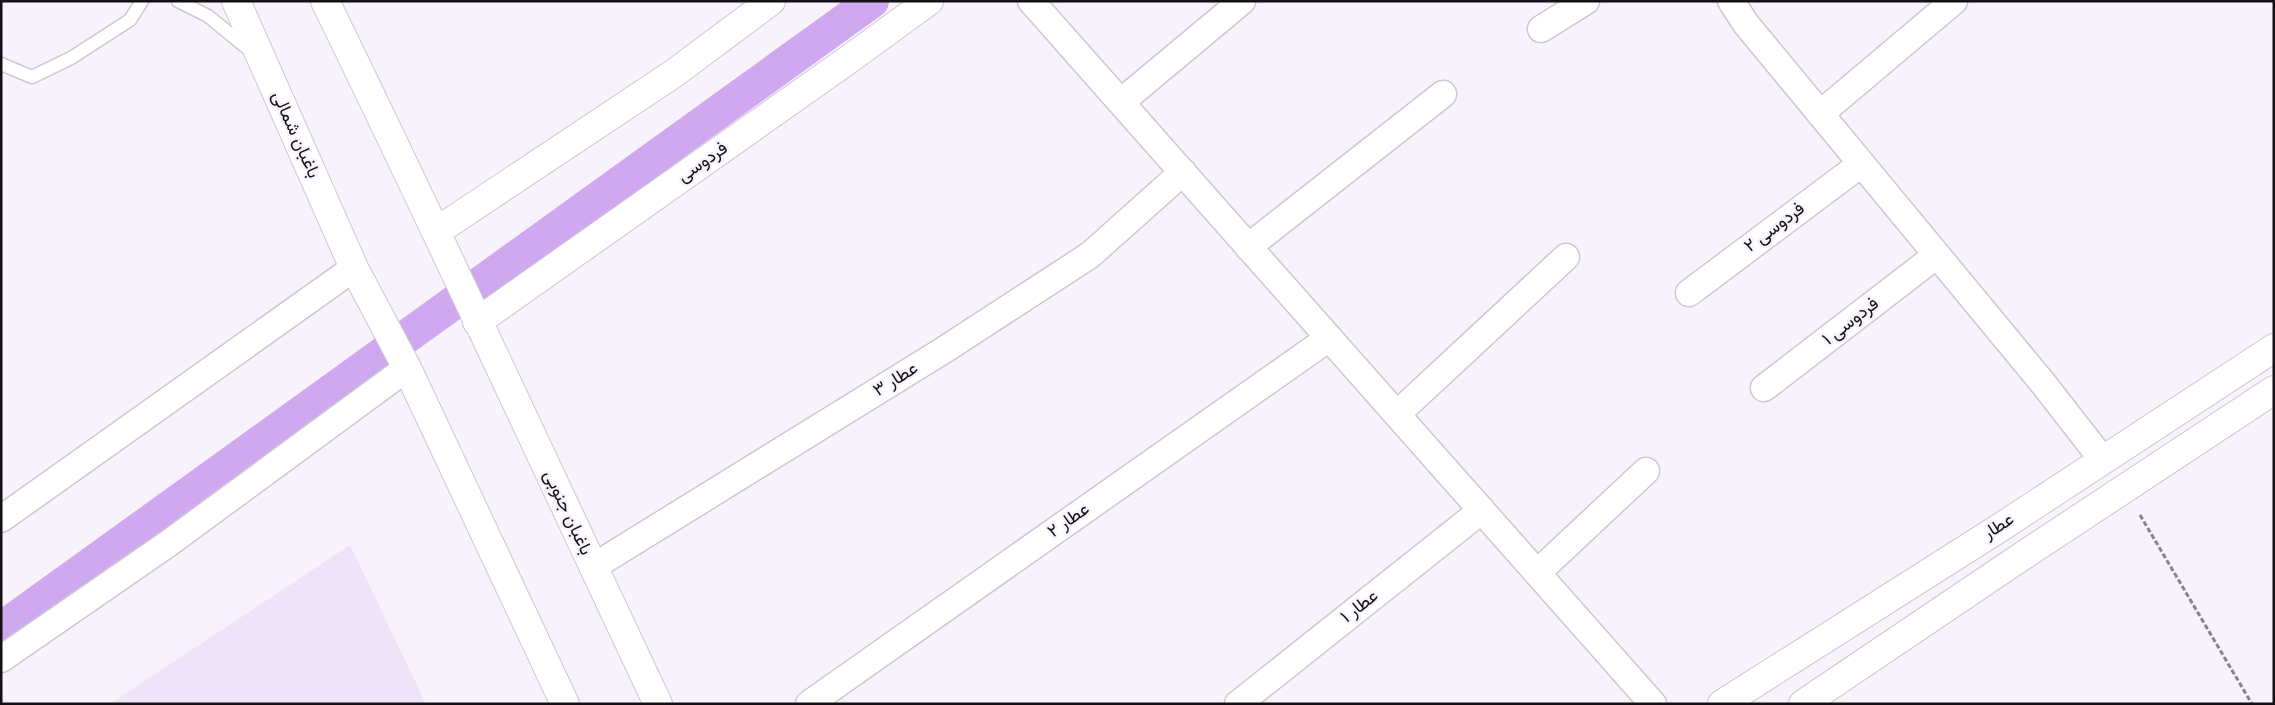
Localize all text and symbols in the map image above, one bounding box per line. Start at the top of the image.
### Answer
street label: باغبان شمالی [266,88,324,182]
street label: فردوسی [673,137,733,189]
street label: فردوسی ۲ [1740,198,1810,258]
street label: فردوسی ۱ [1818,293,1884,351]
street label: عطار ۳ [869,357,923,403]
street label: باغبان جنوبی [537,467,597,559]
street label: عطار ۲ [1044,498,1094,544]
street label: عطار [1978,509,2019,546]
street label: عطار ۱ [1336,585,1384,629]

